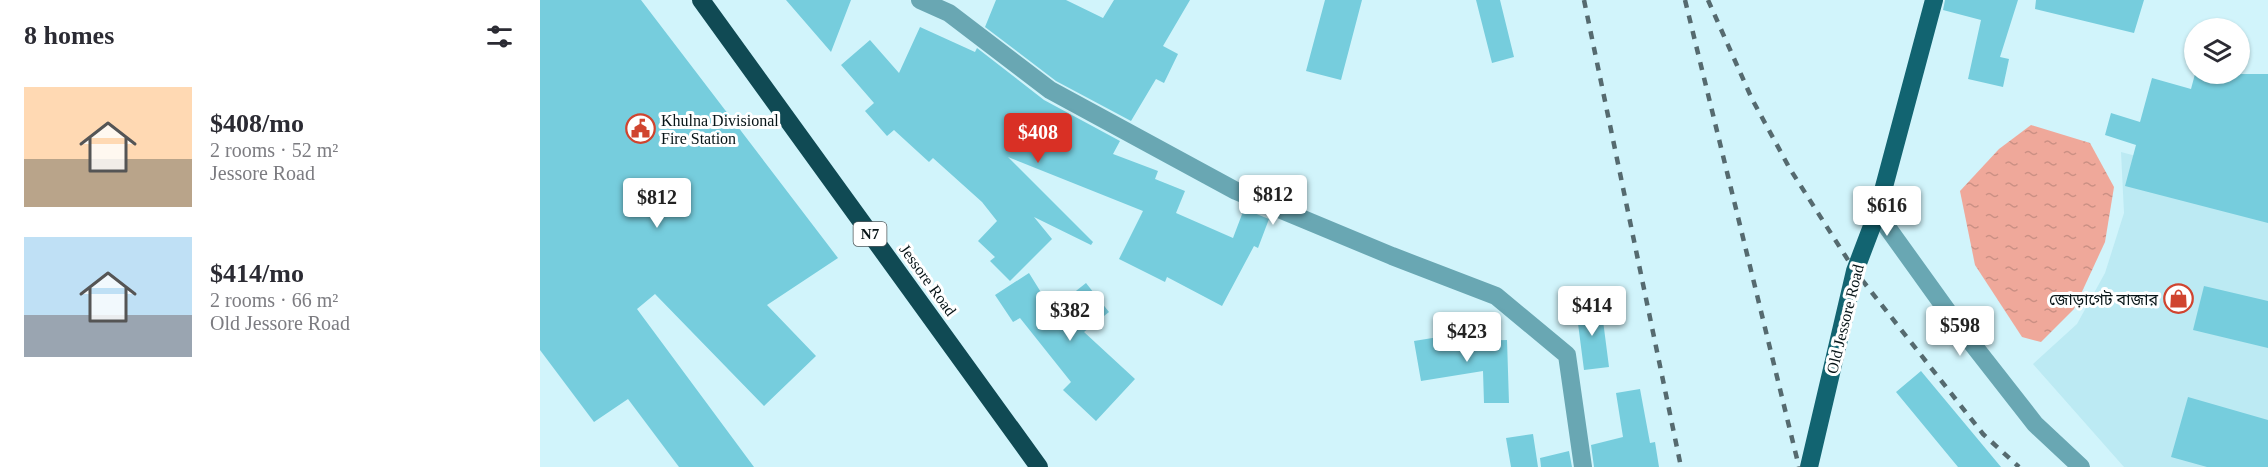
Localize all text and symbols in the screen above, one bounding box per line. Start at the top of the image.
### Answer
map controls [2184,18,2250,84]
button: layers [2184,18,2250,84]
icon: filters [483,20,516,53]
text: 8 homes [24,21,114,50]
text: $408/mo [210,109,304,138]
icon: home [72,111,144,183]
place label: Khulna Divisional Fire Station [661,112,779,147]
public building icon: Khulna Divisional Fire Station [624,113,656,145]
pin: $408 [1002,113,1074,164]
text: $408 [1018,121,1058,143]
text: 2 rooms · 52 m² [210,139,338,161]
text: Jessore Road [210,162,315,184]
pin: $812 [1237,175,1309,226]
pin: $812 [621,178,693,229]
text: $812 [1253,183,1293,205]
text: $812 [637,186,677,208]
pin: $616 [1851,186,1923,237]
text: $616 [1867,194,1907,216]
road number: N7 [854,222,886,246]
street label: Jessore Road [896,241,960,319]
text: $414/mo [210,259,304,288]
icon: home [72,261,144,333]
street label: Old Jessore Road [1823,263,1867,375]
shop icon: জোড়াগেট বাজার [2163,283,2195,315]
pin: $414 [1556,286,1628,337]
text: 2 rooms · 66 m² [210,289,338,311]
place label: জোড়াগেট বাজার [2049,290,2158,308]
pin: $382 [1034,291,1106,342]
text: $414 [1572,294,1612,316]
text: $382 [1050,299,1090,321]
pin: $598 [1924,306,1996,357]
text: Old Jessore Road [210,312,350,334]
pin: $423 [1431,312,1503,363]
text: $598 [1940,314,1980,336]
text: $423 [1447,320,1487,342]

